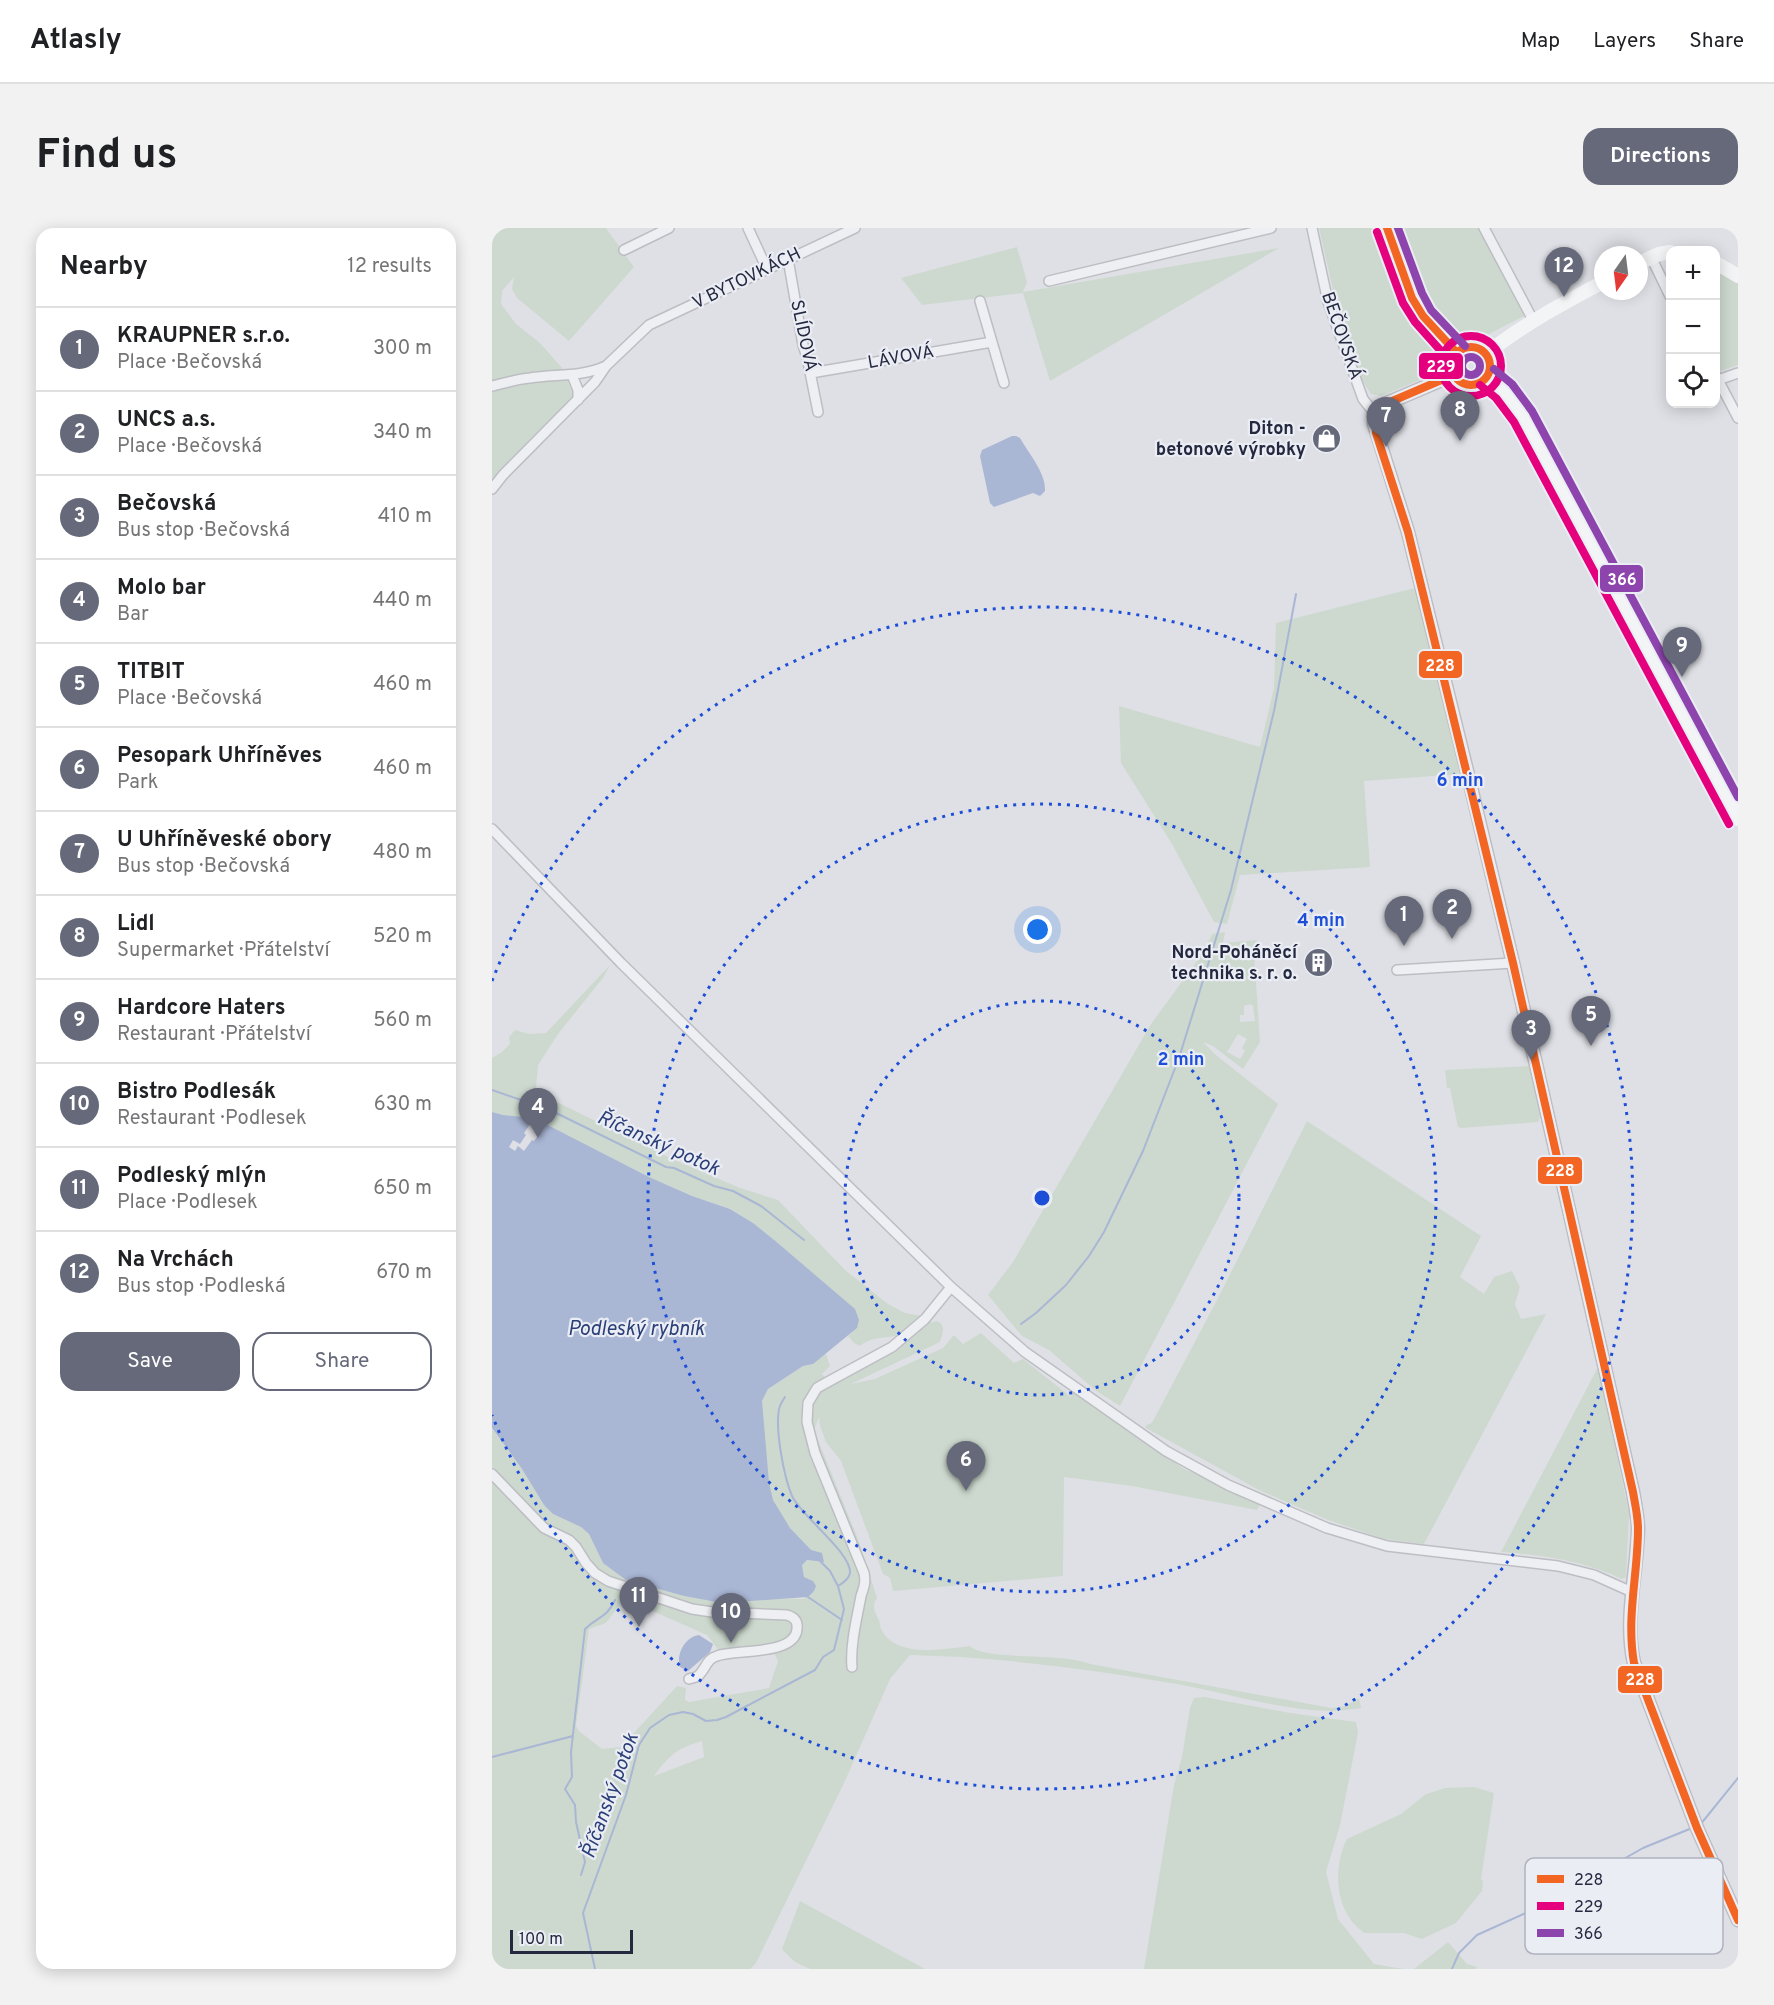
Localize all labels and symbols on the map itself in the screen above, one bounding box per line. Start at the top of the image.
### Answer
street label: V BYTOVKÁCH [688,241,805,315]
north arrow [1594,246,1648,300]
pin: 12 [1544,248,1584,297]
street label: BEČOVSKÁ [1315,288,1369,383]
street label: SLÍDOVÁ [784,298,824,374]
street label: LÁVOVÁ [866,339,936,375]
line badge: 229 [1418,352,1464,380]
text: 229 [1426,358,1456,378]
pin: 8 [1440,392,1480,441]
pin: 7 [1366,398,1406,447]
place label: Diton - betonové výrobky [1156,418,1306,462]
shop icon: Diton - betonové výrobky [1311,423,1343,455]
line badge: 366 [1599,564,1644,593]
text: 366 [1607,571,1637,591]
pin: 9 [1662,628,1702,677]
line badge: 228 [1418,650,1463,679]
text: 228 [1425,657,1455,677]
text: 6 min [1436,770,1484,793]
pin: 2 [1432,890,1472,939]
pin: 1 [1384,896,1424,946]
text: 4 min [1297,910,1345,933]
your location [1023,915,1052,944]
place label: Nord-Poháněcí technika s. r. o. [1171,942,1299,986]
building icon: Nord-Poháněcí technika s. r. o. [1302,947,1334,979]
pin: 5 [1572,996,1610,1046]
pin: 3 [1512,1010,1550,1060]
text: 2 min [1157,1049,1205,1072]
pin: 4 [518,1088,558,1138]
water label: Říčanský potok [593,1104,725,1183]
line badge: 228 [1537,1156,1583,1185]
text: 228 [1545,1162,1575,1182]
centre of rings [1032,1188,1052,1208]
water label: Podleský rybník [568,1317,705,1343]
pin: 6 [946,1442,986,1491]
pin: 11 [620,1578,658,1627]
pin: 10 [712,1594,750,1643]
line badge: 228 [1617,1665,1663,1694]
text: 228 [1625,1671,1655,1691]
water label: Říčanský potok [574,1728,646,1862]
legend [1525,1858,1723,1954]
text: 228 [1574,1871,1603,1891]
text: 229 [1574,1898,1603,1918]
text: 366 [1574,1925,1603,1945]
scale bar [510,1927,633,1954]

